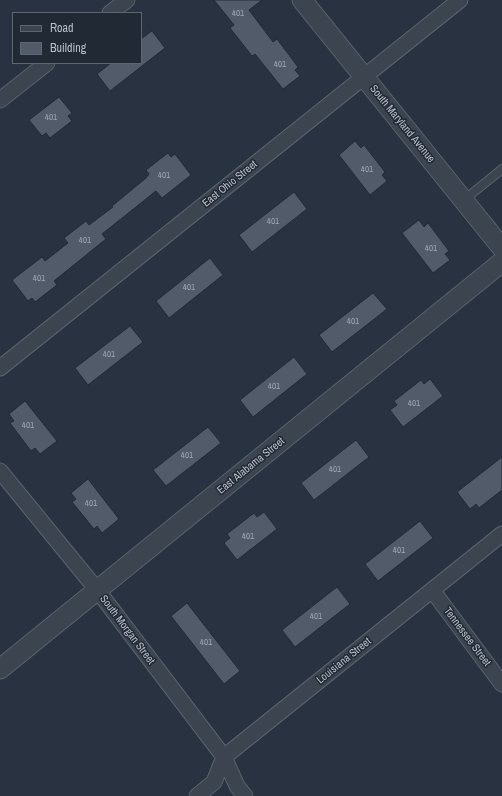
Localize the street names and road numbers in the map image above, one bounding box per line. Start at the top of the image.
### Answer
street label: South Maryland Avenue [367,82,437,166]
street label: East Ohio Street [200,158,260,210]
street label: East Alabama Street [215,435,287,497]
street label: South Morgan Street [97,593,157,667]
street label: Tennessee Street [441,605,493,669]
street label: Louisiana Street [314,635,374,687]

